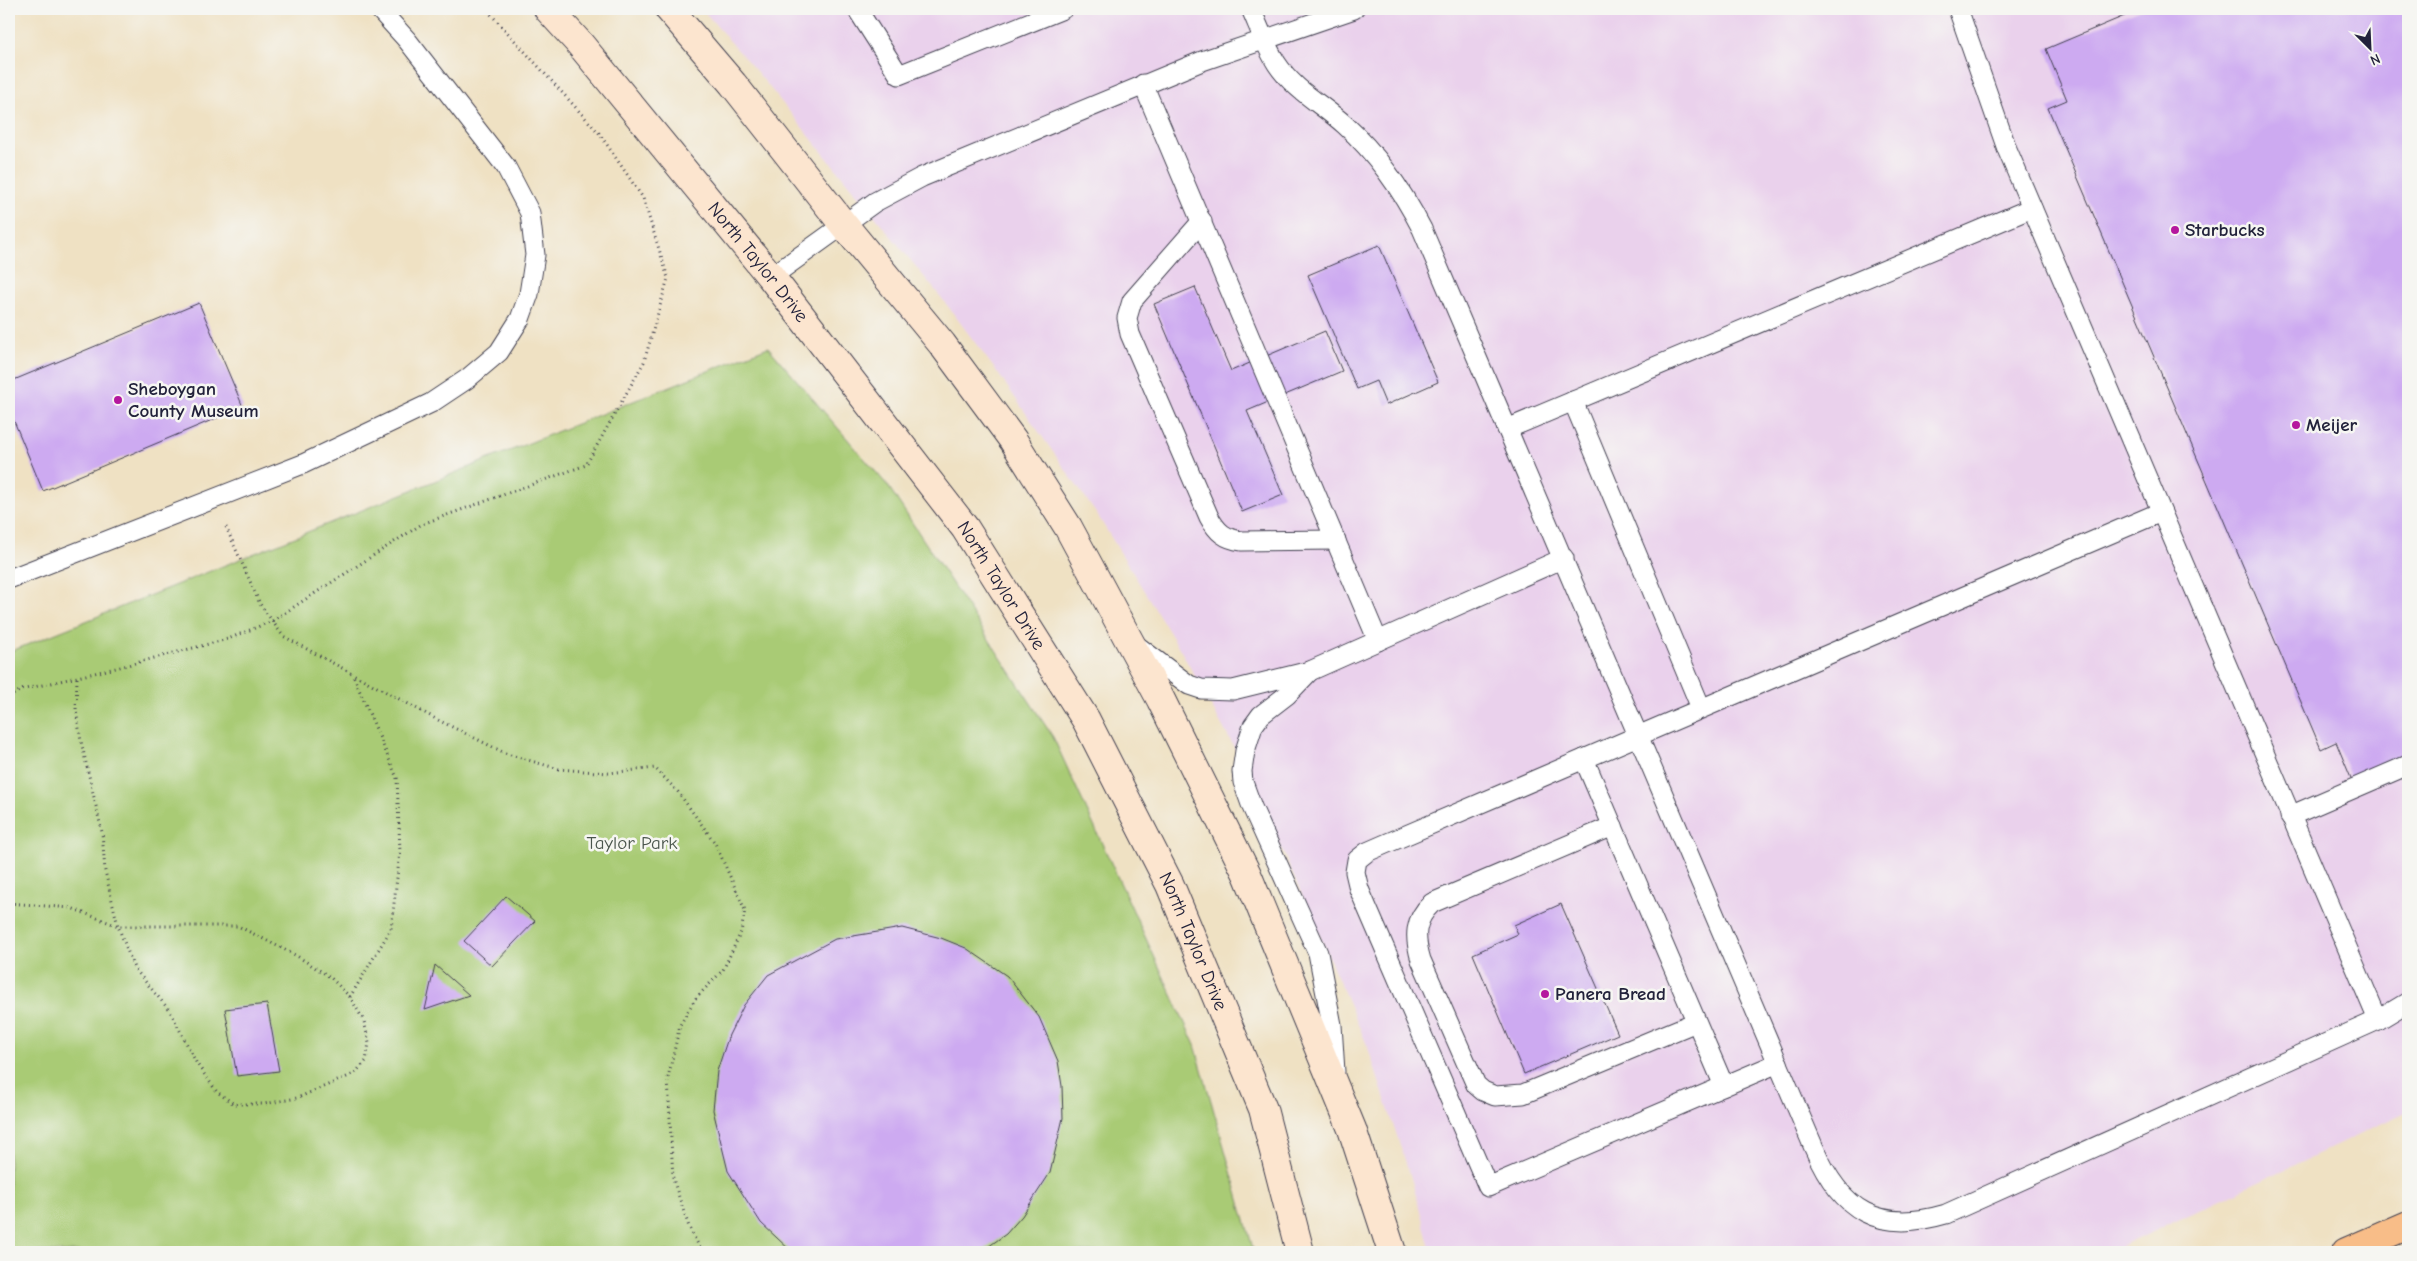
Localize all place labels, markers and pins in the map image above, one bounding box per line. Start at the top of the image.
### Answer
place label: Starbucks [2185,219,2265,241]
marker: Starbucks [2169,224,2181,236]
place label: Sheboygan County Museum [128,378,259,422]
marker: Sheboygan County Museum [112,394,124,406]
place label: Meijer [2306,414,2358,436]
marker: Meijer [2290,419,2302,431]
place label: Panera Bread [1555,983,1666,1005]
marker: Panera Bread [1539,988,1551,1000]

